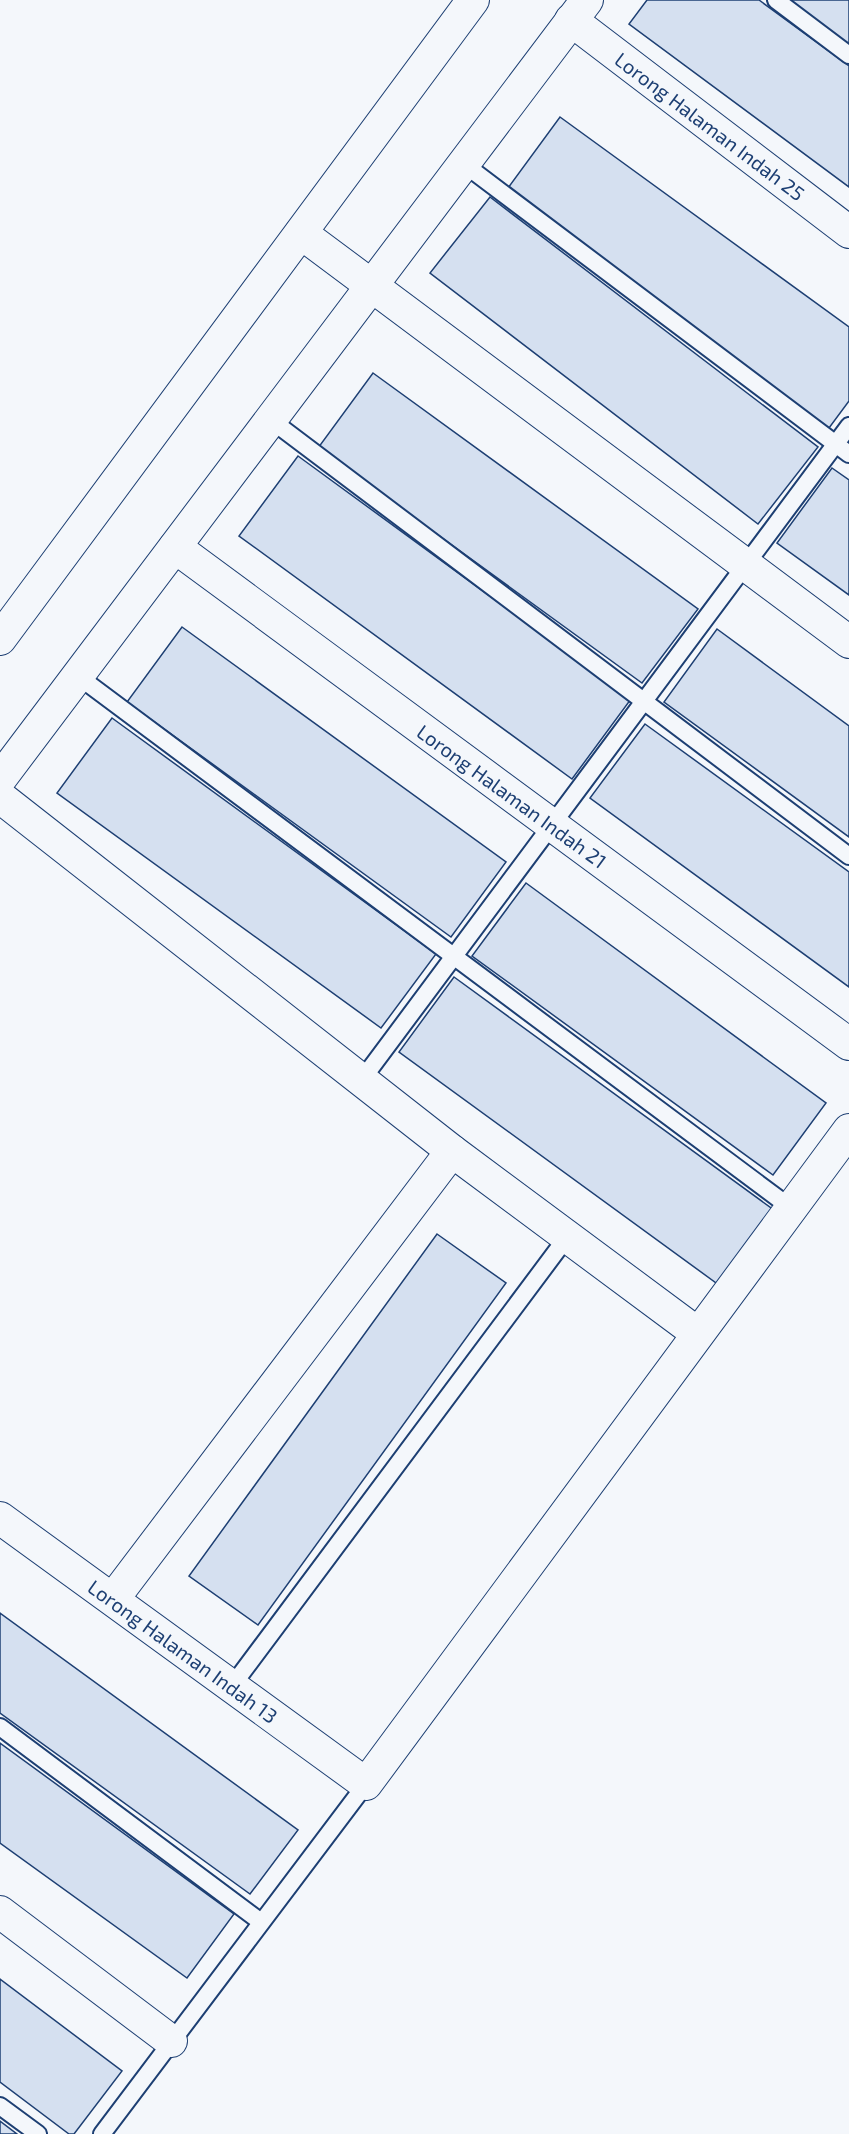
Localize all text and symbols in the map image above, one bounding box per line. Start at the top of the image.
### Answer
street label: Lorong Halaman Indah 25 [610,47,810,205]
street label: Lorong Halaman Indah 21 [413,719,611,873]
street label: Lorong Halaman Indah 13 [84,1574,282,1728]

